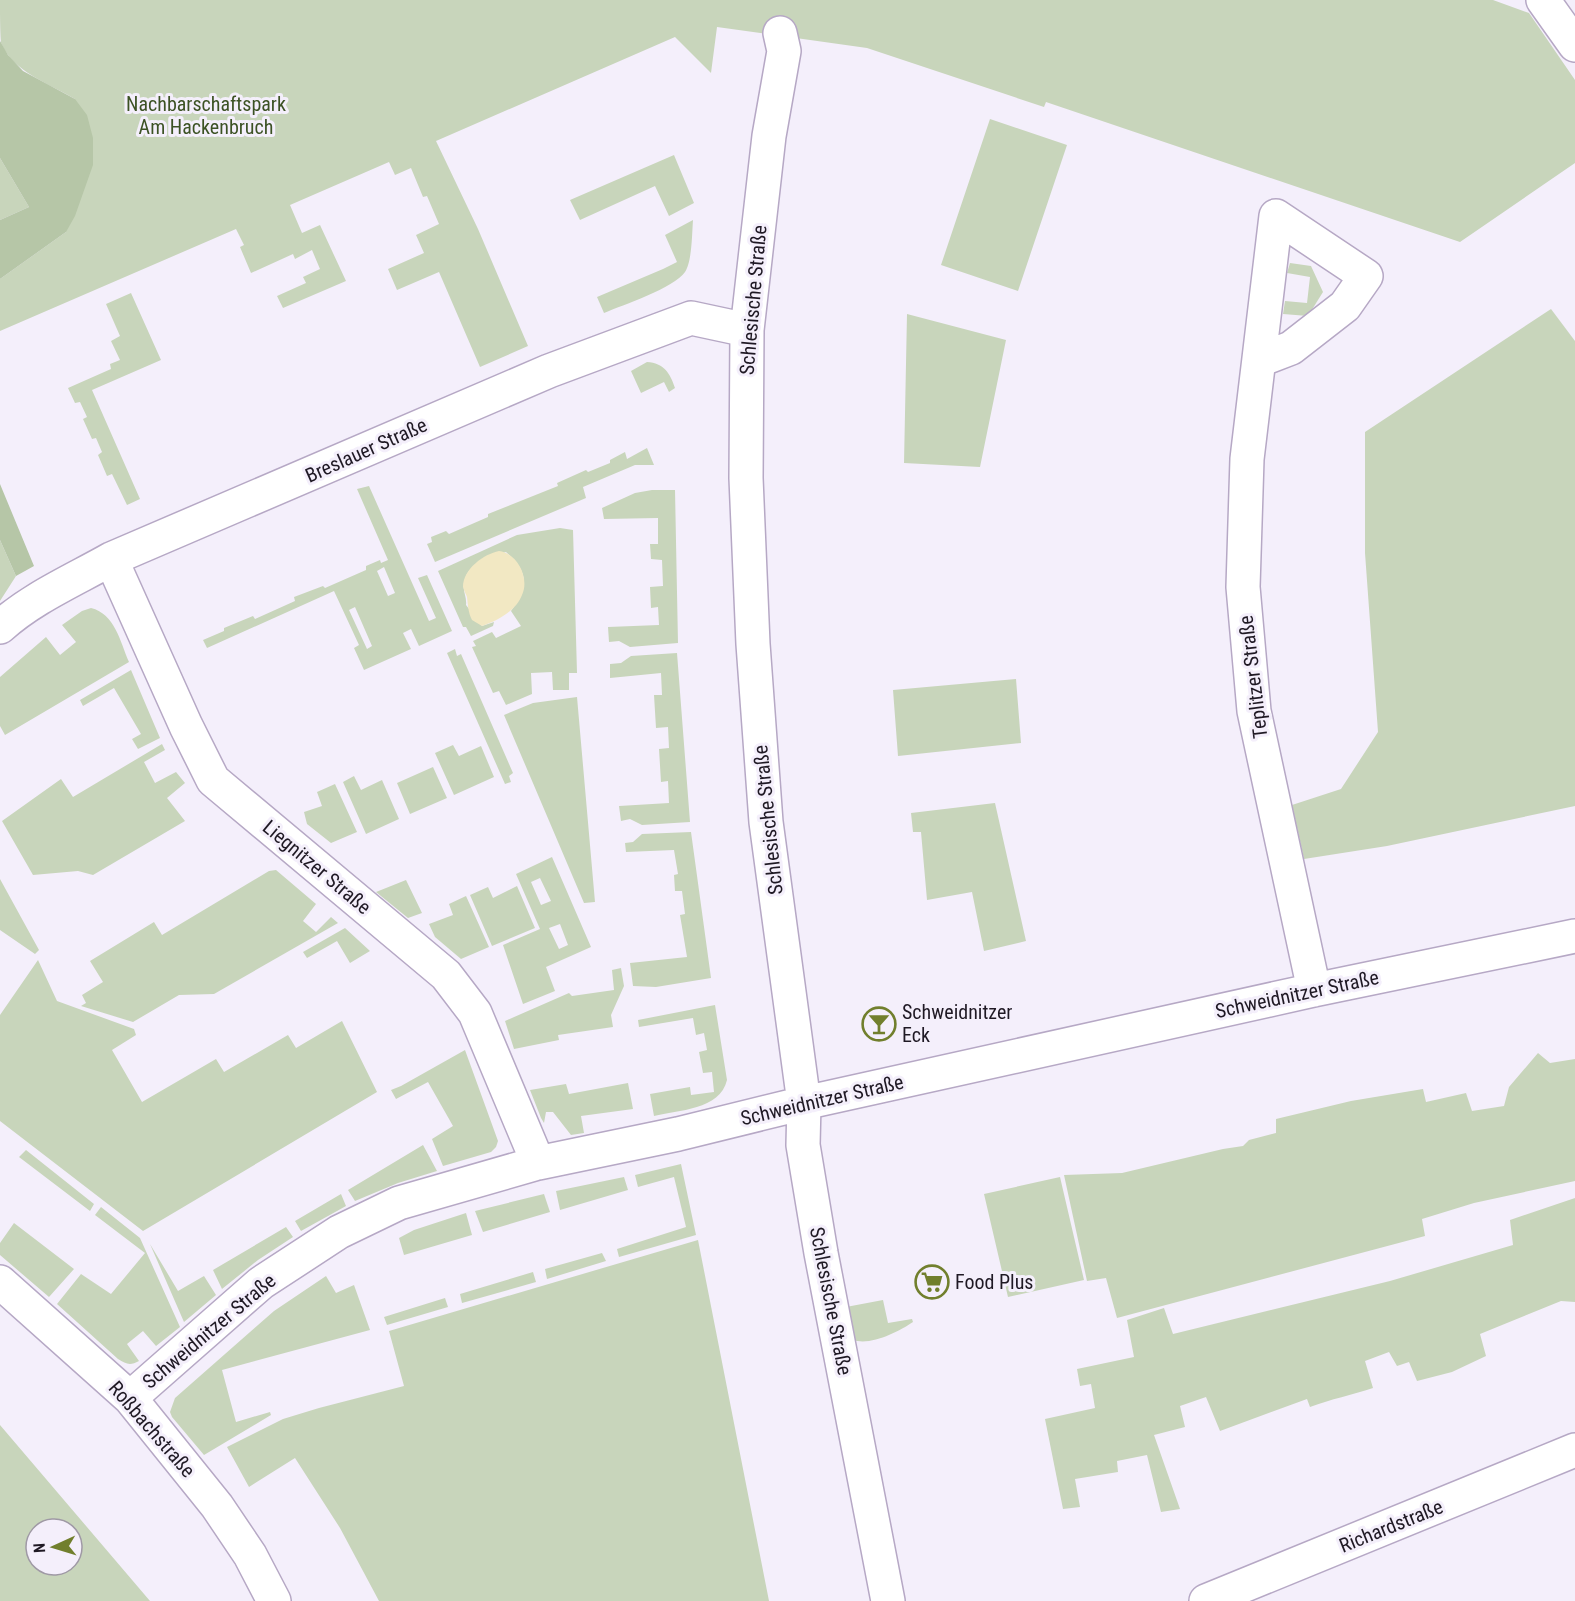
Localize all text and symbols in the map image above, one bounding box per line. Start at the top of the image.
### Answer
park label: Nachbarschaftspark Am Hackenbruch [126,92,286,139]
street label: Schlesische Straße [734,224,772,376]
street label: Breslauer Straße [301,412,431,488]
street label: Teplitzer Straße [1234,614,1272,740]
street label: Schlesische Straße [748,744,788,896]
street label: Liegnitzer Straße [258,815,376,919]
street label: Schweidnitzer Straße [1213,965,1381,1023]
place label: Schweidnitzer Eck [902,1000,1012,1047]
bar icon: Schweidnitzer Eck [861,1006,897,1042]
street label: Schweidnitzer Straße [738,1070,906,1130]
street label: Schlesische Straße [805,1225,857,1377]
supermarket icon: Food Plus [914,1264,950,1300]
street label: Schweidnitzer Straße [138,1268,280,1394]
place label: Food Plus [955,1270,1033,1294]
street label: Roßbachstraße [104,1376,200,1482]
street label: Richardstraße [1336,1494,1446,1558]
north arrow [24,1517,84,1577]
text: N [30,1542,49,1554]

